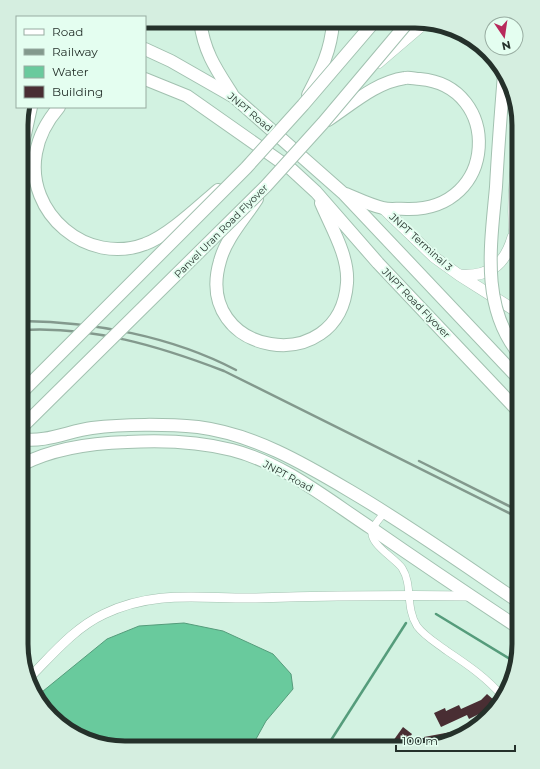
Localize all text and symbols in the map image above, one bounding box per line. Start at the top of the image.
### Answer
legend [16,16,146,108]
north arrow [484,16,524,56]
text: Road [52,24,83,39]
text: N [500,38,512,54]
text: Railway [52,44,98,59]
text: Water [52,64,89,79]
text: Building [52,84,103,99]
street label: JNPT Road [224,89,275,134]
street label: Panvel Uran Road Flyover [171,181,271,281]
street label: JNPT Terminal 3 [386,210,455,274]
street label: JNPT Road Flyover [378,264,453,341]
street label: JNPT Road [260,457,315,495]
scale bar [396,727,515,753]
text: 100 m [402,733,438,748]

